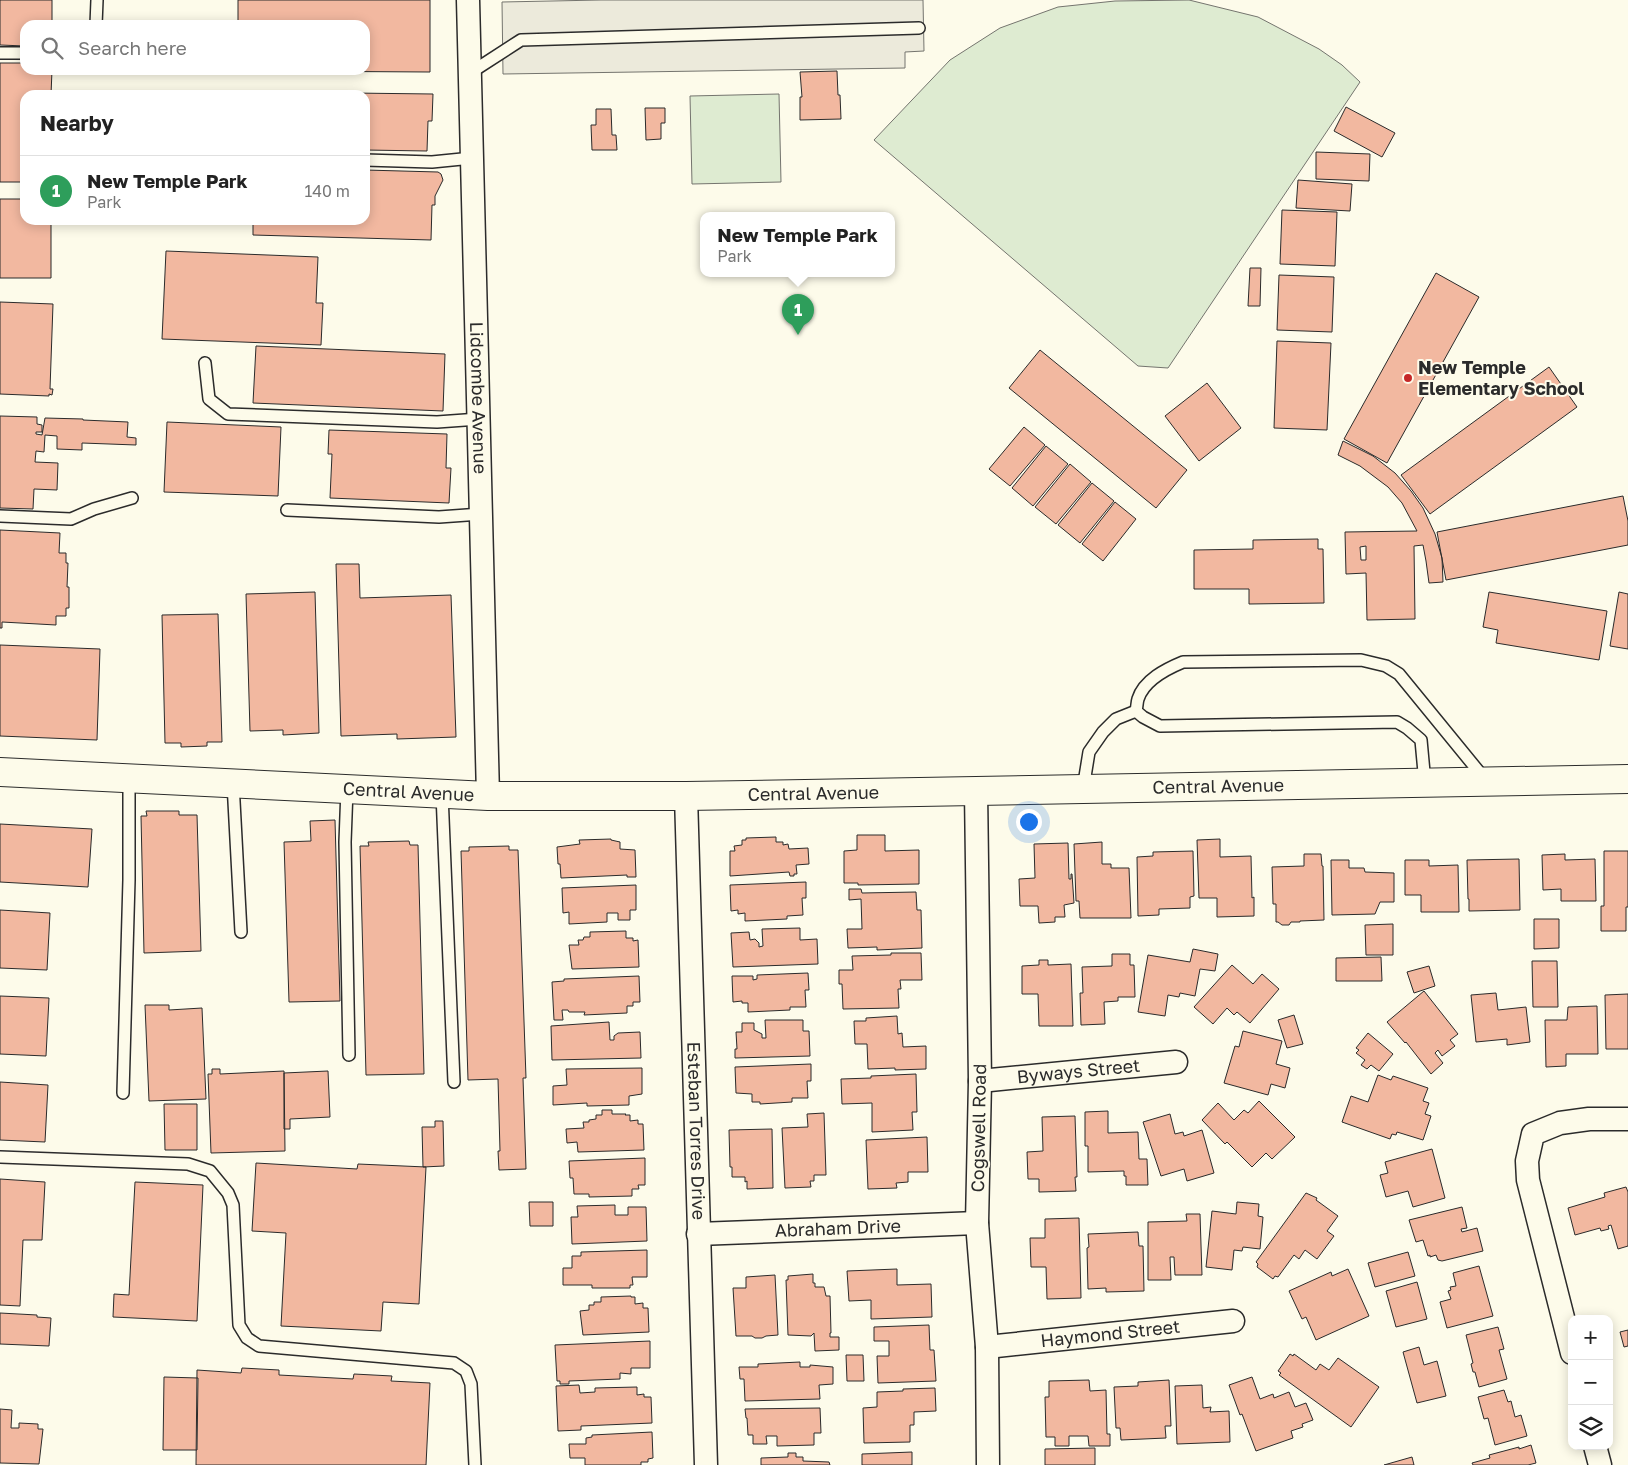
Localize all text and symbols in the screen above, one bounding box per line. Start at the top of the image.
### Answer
search box [20,20,370,75]
icon: search [38,34,66,62]
text: Search here [78,36,187,59]
text: Nearby [40,110,114,136]
text: New Temple Park [87,169,248,192]
text: 1 [52,181,60,201]
text: 140 m [304,181,350,201]
text: Park [87,192,122,212]
popup [700,212,895,277]
text: New Temple Park [717,223,878,246]
text: Park [717,246,752,266]
pin: 1 [782,294,814,335]
street label: Lidcombe Avenue [466,321,492,474]
place label: New Temple Elementary School [1418,356,1584,399]
marker: New Temple Elementary School [1402,372,1414,384]
street label: Central Avenue [1152,773,1284,798]
street label: Central Avenue [342,777,475,805]
street label: Central Avenue [747,781,879,805]
your location [1016,809,1042,835]
street label: Esteban Torres Drive [683,1041,711,1220]
street label: Byways Street [1016,1054,1141,1087]
street label: Cogswell Road [966,1063,990,1192]
street label: Abraham Drive [774,1214,901,1241]
street label: Haymond Street [1039,1315,1181,1351]
map controls [1568,1315,1613,1450]
button: + [1568,1315,1613,1360]
button: − [1568,1360,1613,1405]
button: layers [1568,1405,1613,1450]

